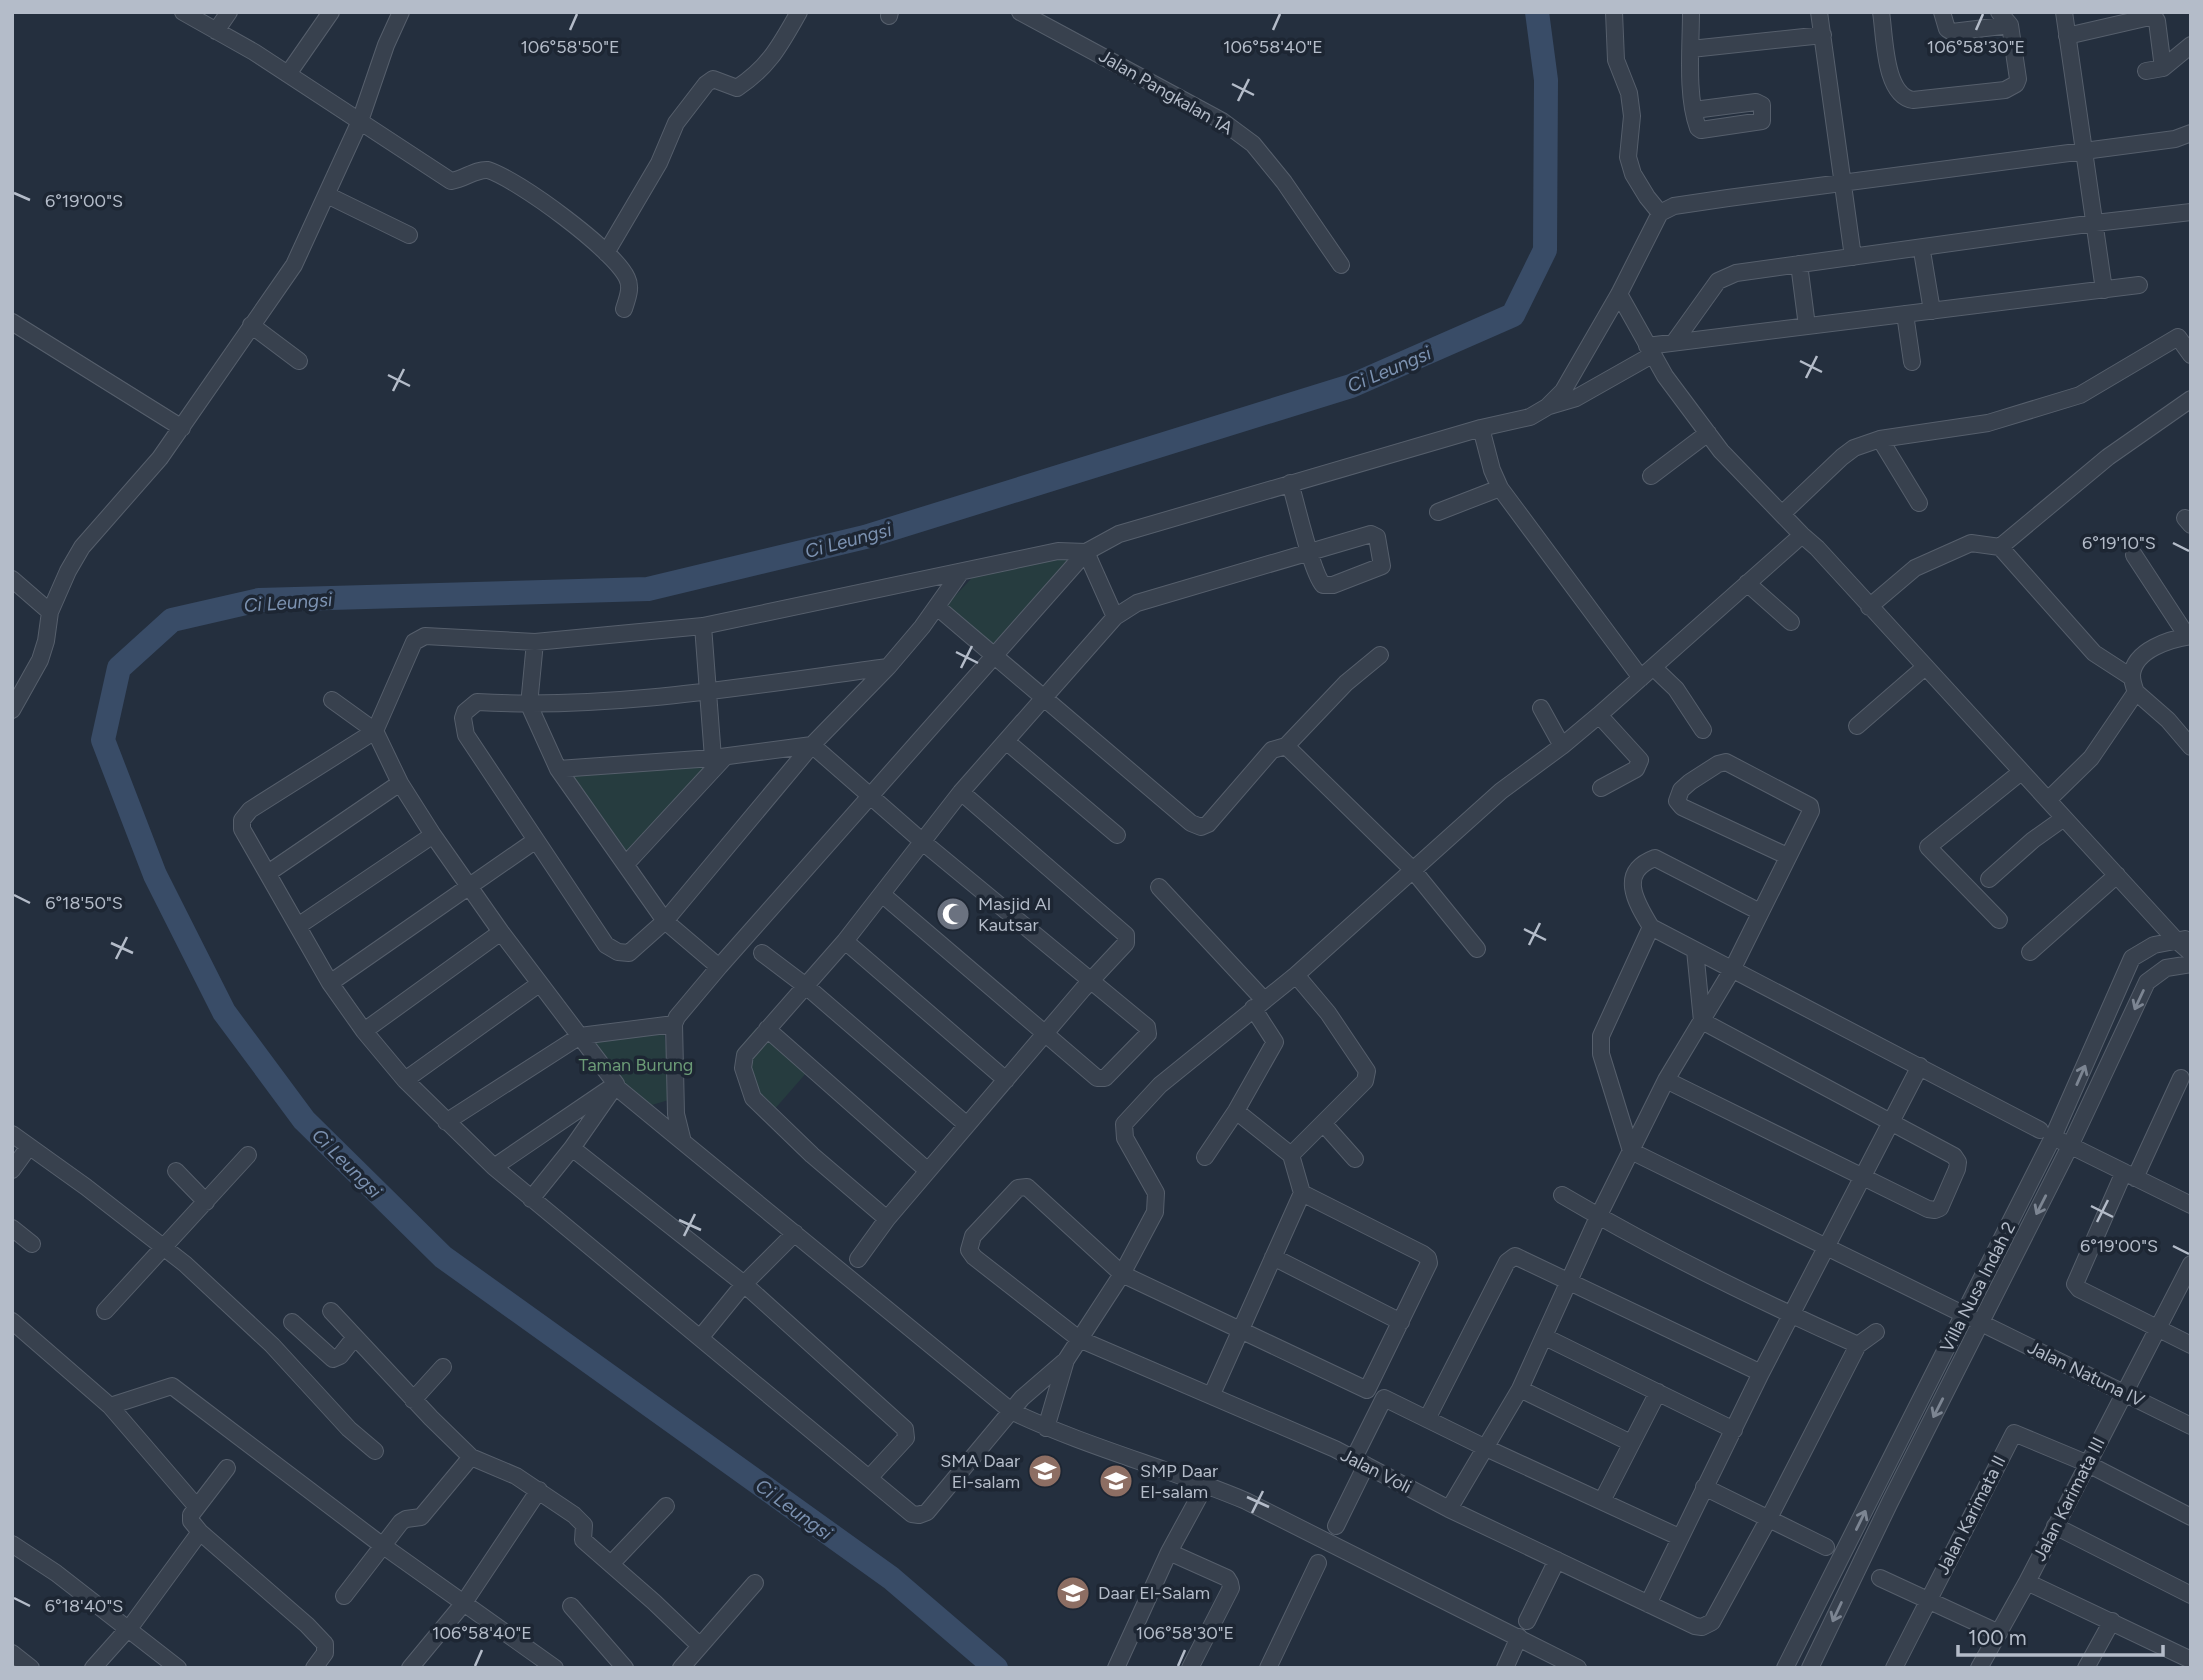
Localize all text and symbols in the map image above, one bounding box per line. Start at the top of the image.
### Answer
text: 106°58'50"E [520,36,620,58]
text: 106°58'40"E [1223,36,1323,58]
text: 106°58'30"E [1927,36,2025,58]
street label: Jalan Pangkalan 1A [1095,45,1237,139]
text: 6°19'00"S [45,190,123,212]
water label: Ci Leungsi [1344,341,1435,397]
water label: Ci Leungsi [802,518,895,563]
text: 6°19'10"S [2082,532,2156,554]
water label: Ci Leungsi [243,588,334,617]
text: 6°18'50"S [45,892,123,914]
place label: Masjid Al Kautsar [978,893,1051,936]
mosque icon: Masjid Al Kautsar [934,895,972,933]
one-way arrow [2132,989,2145,1010]
park label: Taman Burung [579,1054,693,1076]
one-way arrow [2075,1065,2088,1086]
water label: Ci Leungsi [307,1124,387,1203]
one-way arrow [2033,1194,2047,1215]
street label: Villa Nusa Indah 2 [1936,1218,2020,1356]
text: 6°19'00"S [2080,1235,2158,1257]
street label: Jalan Natuna IV [2024,1336,2148,1412]
one-way arrow [1930,1397,1944,1418]
street label: Jalan Karimata III [2028,1433,2110,1565]
street label: Jalan Voli [1337,1444,1415,1498]
place label: SMA Daar El-salam [940,1450,1020,1493]
school or university icon: SMA Daar El-salam [1026,1452,1064,1490]
street label: Jalan Karimata II [1931,1452,2011,1578]
place label: SMP Daar El-salam [1140,1460,1218,1503]
school or university icon: SMP Daar El-salam [1097,1462,1135,1500]
water label: Ci Leungsi [751,1474,837,1545]
one-way arrow [1854,1510,1868,1531]
school or university icon: Daar El-Salam [1054,1574,1092,1612]
place label: Daar El-Salam [1098,1582,1210,1604]
text: 6°18'40"S [45,1595,123,1617]
one-way arrow [1829,1601,1843,1622]
scale bar [1958,1614,2163,1658]
text: 106°58'40"E [432,1622,532,1644]
text: 106°58'30"E [1136,1622,1234,1644]
text: 100 m [1968,1625,2027,1650]

